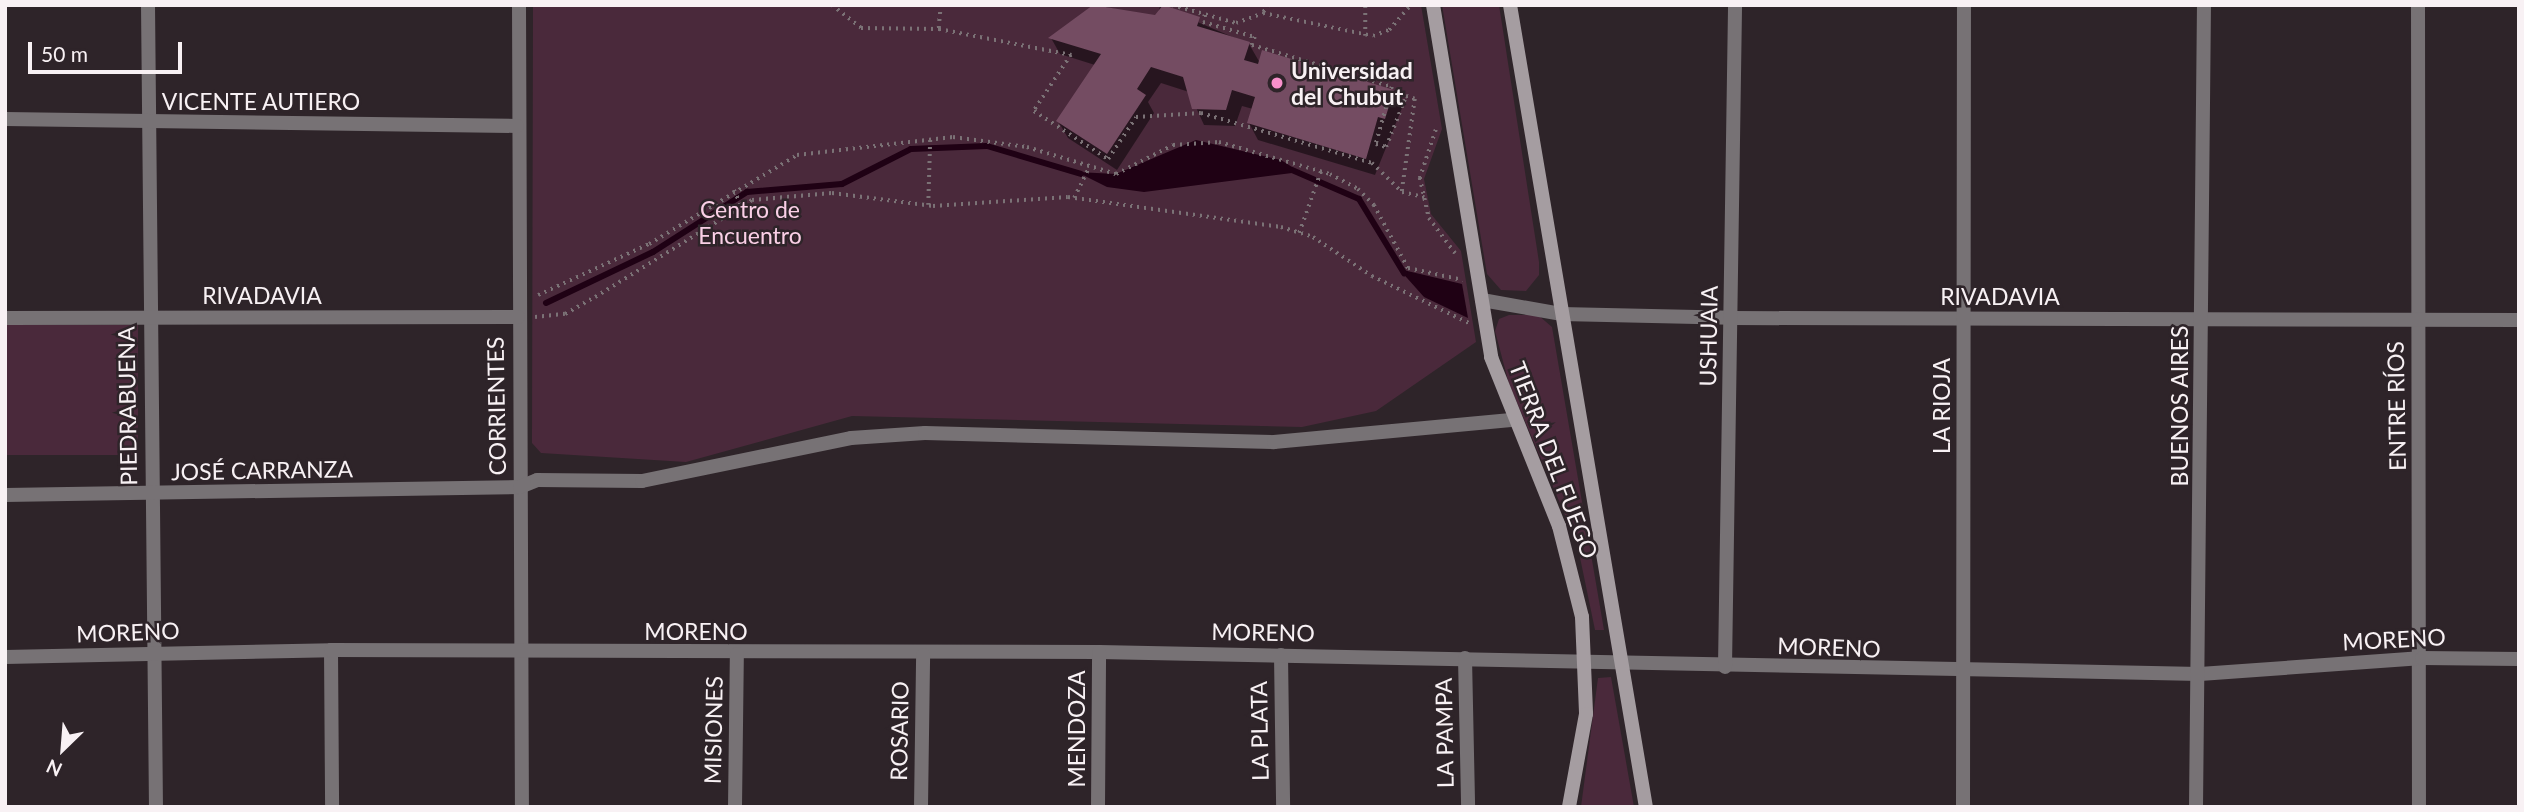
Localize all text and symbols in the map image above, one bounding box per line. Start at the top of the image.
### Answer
scale bar [32,28,186,72]
text: 50 m [41,41,88,66]
place label: Universidad del Chubut [1291,56,1413,110]
marker: Universidad del Chubut [1269,75,1285,91]
street label: VICENTE AUTIERO [161,87,361,115]
park label: Centro de Encuentro [698,195,802,249]
street label: RIVADAVIA [202,281,322,309]
street label: RIVADAVIA [1940,282,2060,310]
street label: USHUAIA [1693,285,1723,387]
street label: BUENOS AIRES [2165,325,2193,487]
street label: PIEDRABUENA [112,326,142,486]
street label: CORRIENTES [481,336,511,476]
street label: ENTRE RÍOS [2381,341,2411,471]
street label: TIERRA DEL FUEGO [1503,357,1605,563]
street label: LA RIOJA [1927,358,1955,454]
street label: JOSÉ CARRANZA [171,455,353,485]
street label: MORENO [76,616,180,648]
street label: MORENO [644,617,748,645]
street label: MORENO [1211,617,1315,647]
street label: MORENO [2342,623,2446,655]
street label: MORENO [1777,631,1881,663]
street label: MENDOZA [1062,670,1090,788]
street label: MISIONES [698,676,728,784]
street label: LA PAMPA [1429,677,1459,789]
street label: ROSARIO [884,681,914,781]
street label: LA PLATA [1244,681,1274,781]
north arrow [28,714,98,784]
text: N [42,755,65,782]

